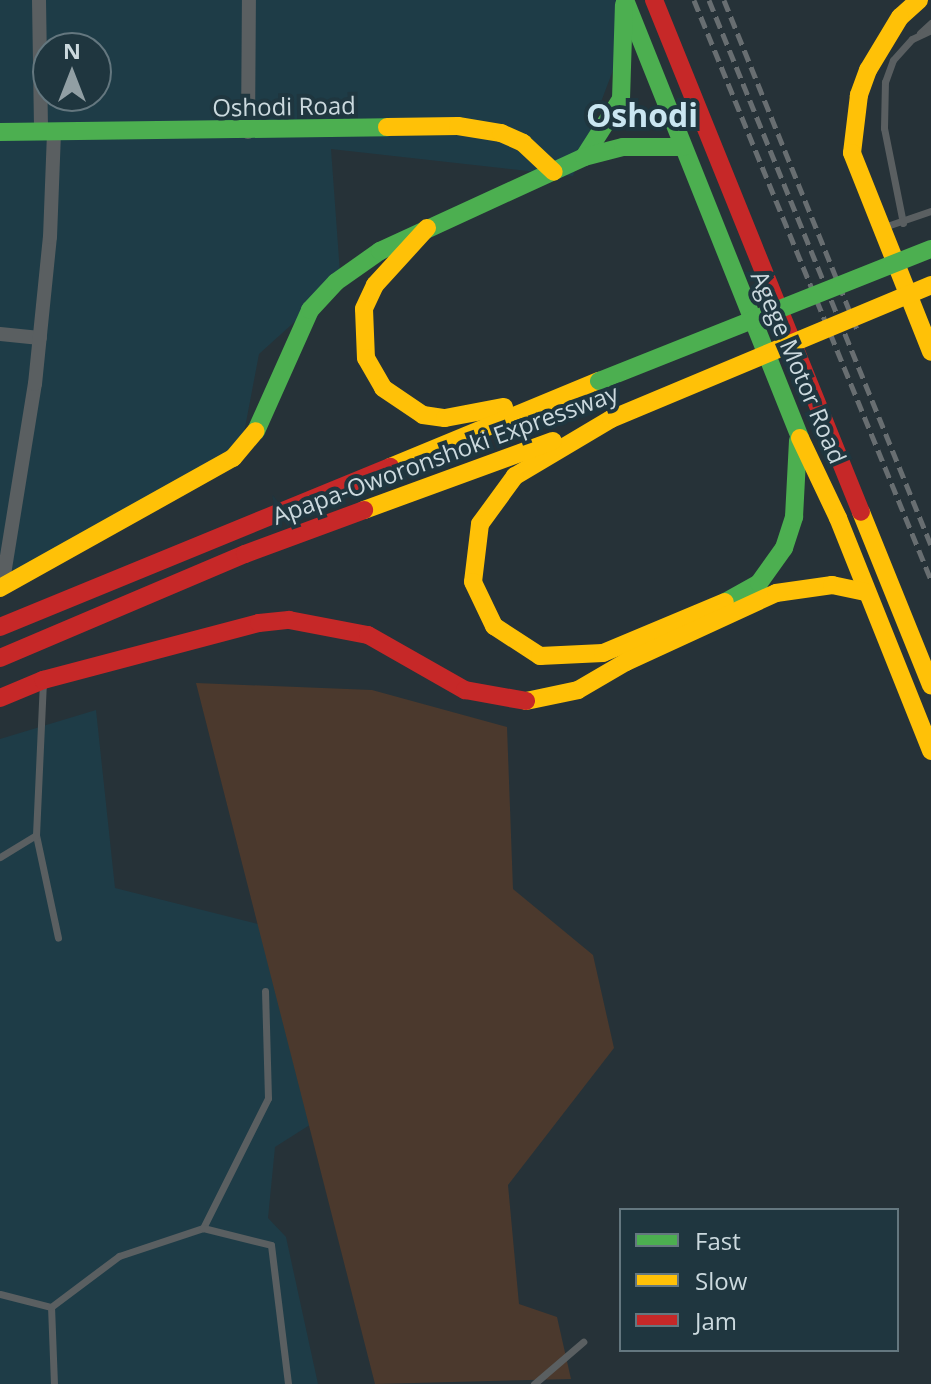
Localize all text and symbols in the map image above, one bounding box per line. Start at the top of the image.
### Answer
north arrow [32,32,112,112]
text: N [63,35,81,65]
street label: Oshodi Road [212,90,356,122]
district label: Oshodi [586,96,698,134]
street label: Agege Motor Road [745,266,853,468]
street label: Apapa-Oworonshoki Expressway [268,378,622,530]
legend [619,1208,899,1352]
text: Fast [695,1224,741,1257]
text: Slow [695,1264,747,1297]
text: Jam [695,1304,737,1337]

